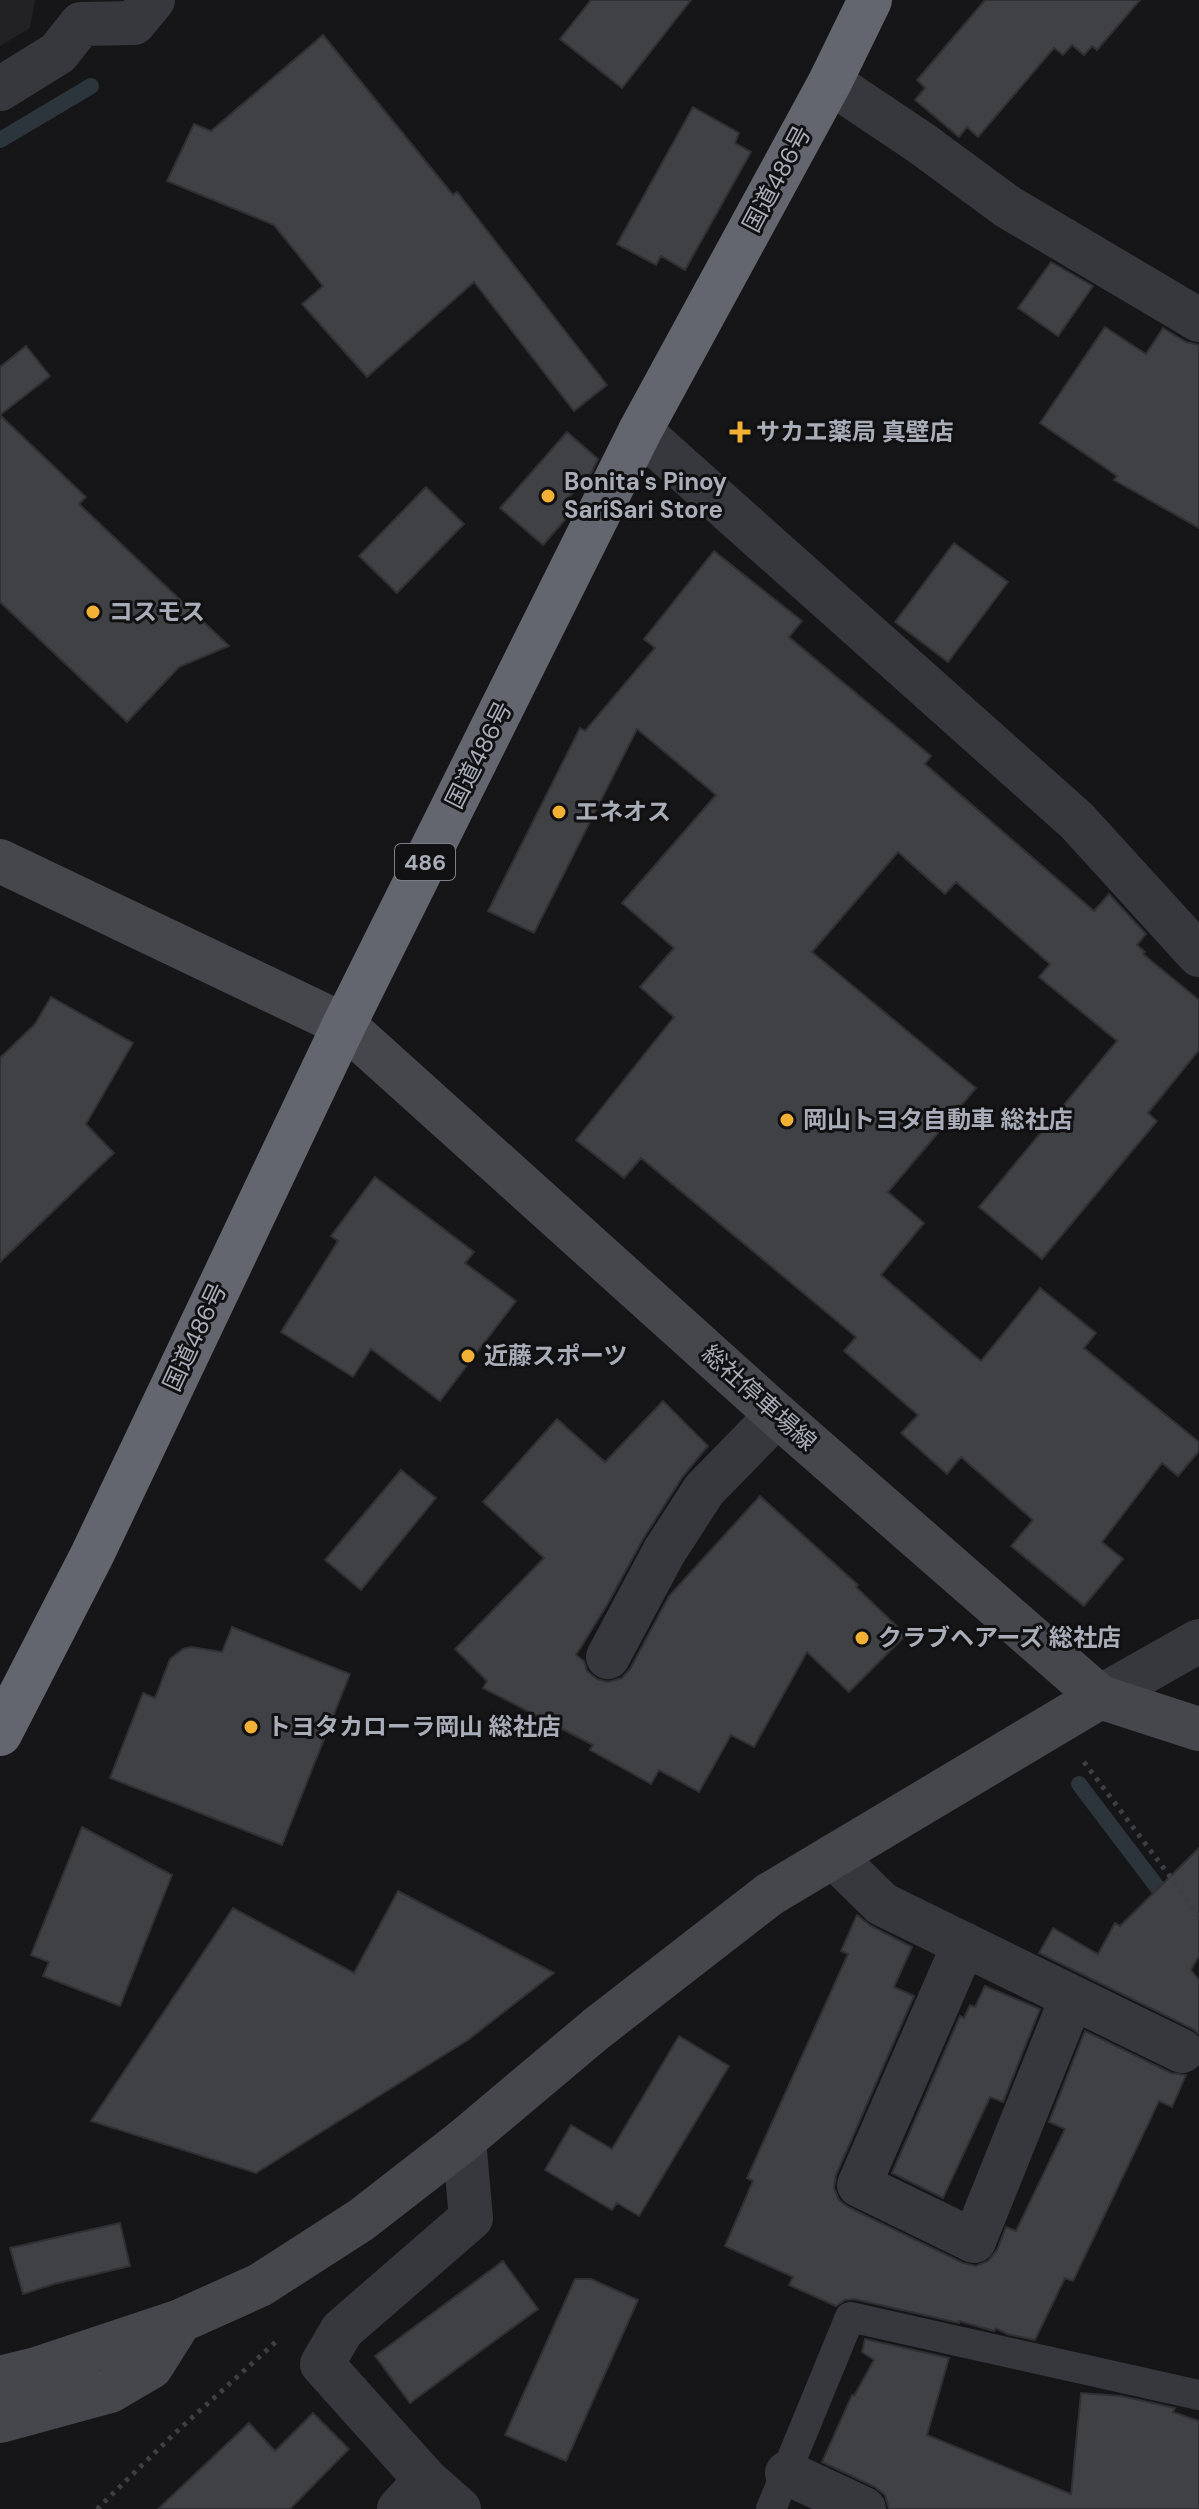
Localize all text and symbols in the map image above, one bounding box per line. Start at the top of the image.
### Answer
street label: 国道486号 [736,120,818,237]
place label: サカエ薬局 真壁店 [756,416,954,447]
marker: サカエ薬局 真壁店 [731,423,749,441]
place label: Bonita's Pinoy SariSari Store [564,466,728,525]
marker: Bonita's Pinoy SariSari Store [539,487,557,505]
place label: コスモス [109,596,205,627]
marker: コスモス [84,603,102,621]
street label: 国道486号 [438,696,519,814]
place label: エネオス [575,796,671,827]
marker: エネオス [550,803,568,821]
road number: 486 [395,844,455,880]
place label: 岡山トヨタ自動車 総社店 [803,1104,1073,1135]
marker: 岡山トヨタ自動車 総社店 [778,1111,796,1129]
street label: 国道486号 [156,1278,233,1396]
street label: 総社停車場線 [695,1338,823,1457]
place label: 近藤スポーツ [484,1340,628,1371]
marker: 近藤スポーツ [459,1347,477,1365]
place label: クラブヘアーズ 総社店 [878,1622,1121,1653]
marker: クラブヘアーズ 総社店 [853,1629,871,1647]
place label: トヨタカローラ岡山 総社店 [267,1711,561,1742]
marker: トヨタカローラ岡山 総社店 [242,1718,260,1736]

